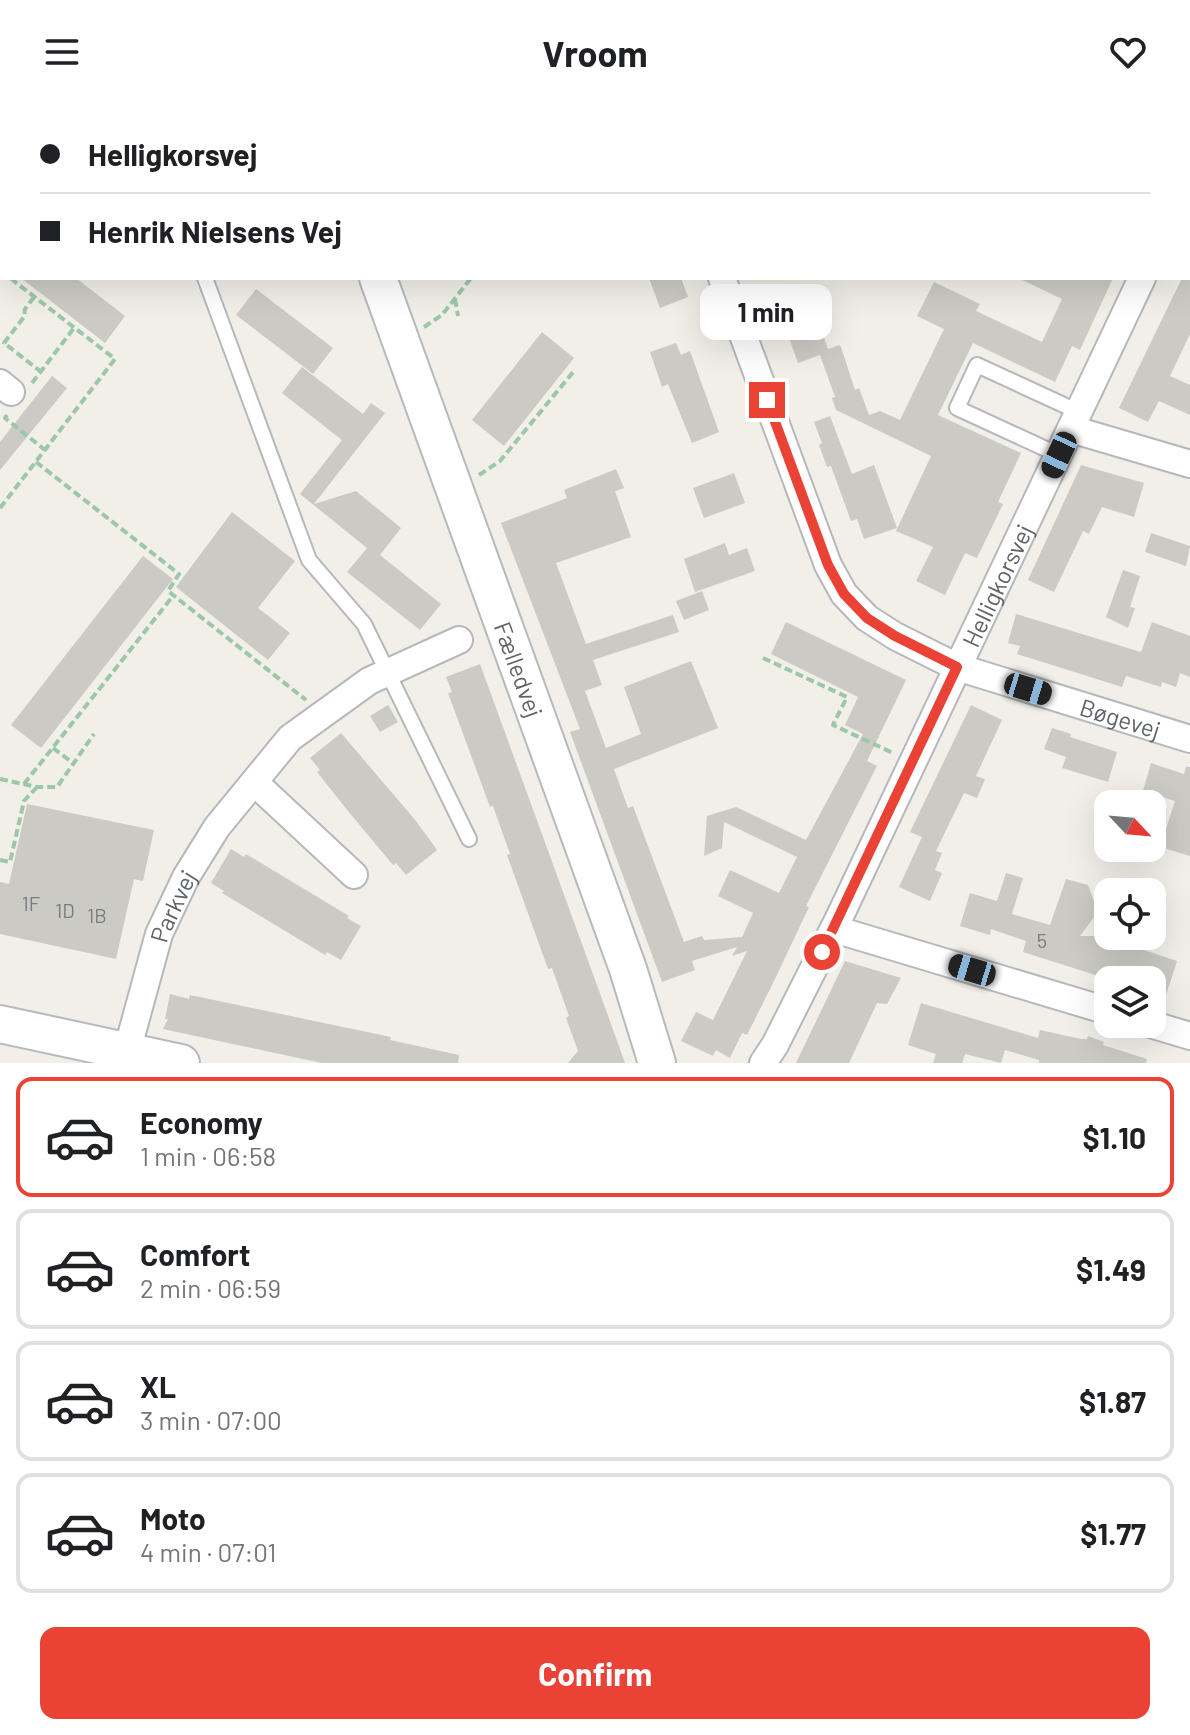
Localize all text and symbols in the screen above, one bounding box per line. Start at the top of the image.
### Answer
icon: menu [40,30,84,74]
icon: heart [1106,30,1150,74]
text: Vroom [542,31,648,74]
text: Helligkorsvej [88,136,257,172]
text: Henrik Nielsens Vej [88,213,342,249]
callout: 1 min [701,284,833,340]
text: 1 min [738,296,794,327]
route end [749,382,785,418]
car [1038,428,1080,482]
street label: Helligkorsvej [955,519,1038,651]
street label: Fælledvej [489,617,550,721]
car [1002,671,1054,707]
street label: Bøgevej [1077,691,1164,744]
north arrow [1094,790,1166,862]
map controls [1094,790,1166,1038]
street label: Parkvej [143,864,202,945]
button: locate [1094,878,1166,950]
house number: 1F [22,891,40,915]
house number: 1D [55,898,75,922]
house number: 1B [87,903,107,927]
house number: 5 [1037,928,1047,952]
route start [804,934,840,970]
car [946,952,998,988]
button: layers [1094,966,1166,1038]
icon: car [44,1101,116,1173]
text: Economy [140,1104,263,1140]
text: $1.10 [1082,1119,1146,1155]
text: 1 min · 06:58 [140,1140,276,1171]
icon: car [44,1233,116,1305]
text: Comfort [140,1236,250,1272]
text: $1.49 [1076,1251,1146,1287]
text: 2 min · 06:59 [140,1272,281,1303]
icon: car [44,1365,116,1437]
text: XL [140,1368,176,1404]
text: $1.87 [1079,1383,1146,1419]
text: 3 min · 07:00 [140,1404,282,1435]
icon: car [44,1497,116,1569]
text: Moto [140,1500,206,1536]
text: $1.77 [1080,1515,1146,1551]
text: 4 min · 07:01 [140,1536,276,1567]
button: Confirm [40,1627,1150,1719]

